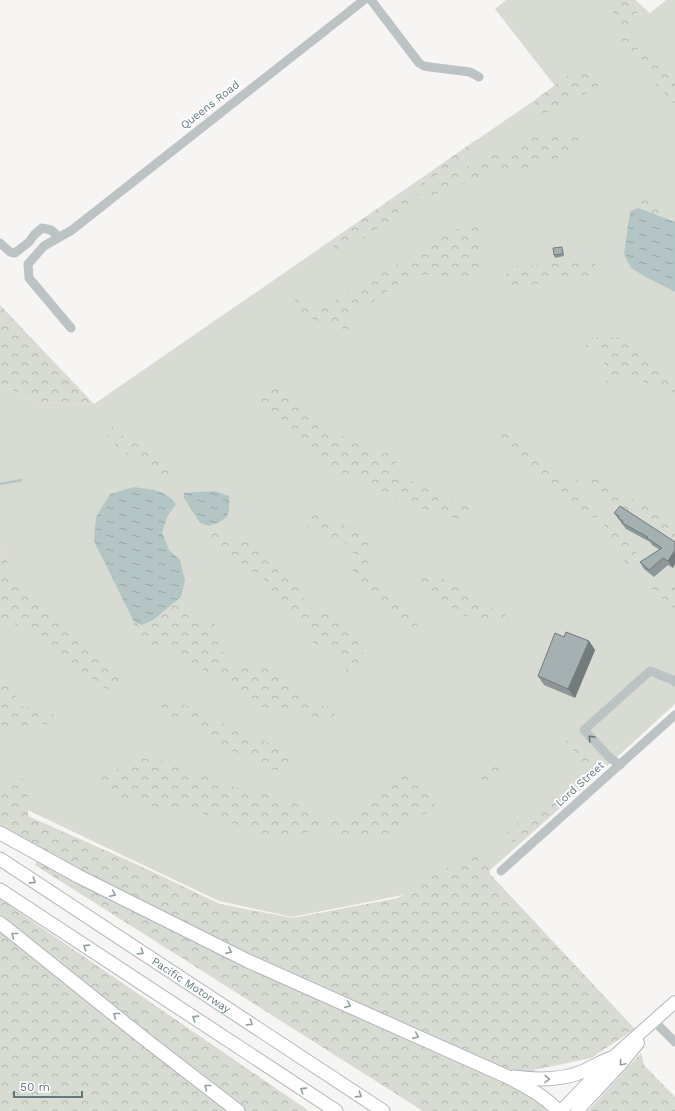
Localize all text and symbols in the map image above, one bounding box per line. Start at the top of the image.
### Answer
street label: Queens Road [178,78,242,132]
one-way arrow [588,735,596,743]
street label: Lord Street [553,758,607,809]
one-way arrow [28,876,35,883]
one-way arrow [109,889,116,897]
one-way arrow [12,932,19,939]
one-way arrow [83,944,90,952]
one-way arrow [137,947,144,955]
one-way arrow [225,947,233,954]
street label: Pacific Motorway [150,954,233,1016]
one-way arrow [344,1001,351,1009]
one-way arrow [113,1013,120,1020]
one-way arrow [192,1016,199,1023]
one-way arrow [246,1019,253,1026]
one-way arrow [412,1031,420,1039]
one-way arrow [619,1058,626,1065]
scale bar [14,1073,82,1099]
one-way arrow [544,1075,550,1083]
text: 50 m [20,1080,50,1094]
one-way arrow [205,1085,212,1092]
one-way arrow [300,1087,307,1094]
one-way arrow [354,1090,361,1097]

